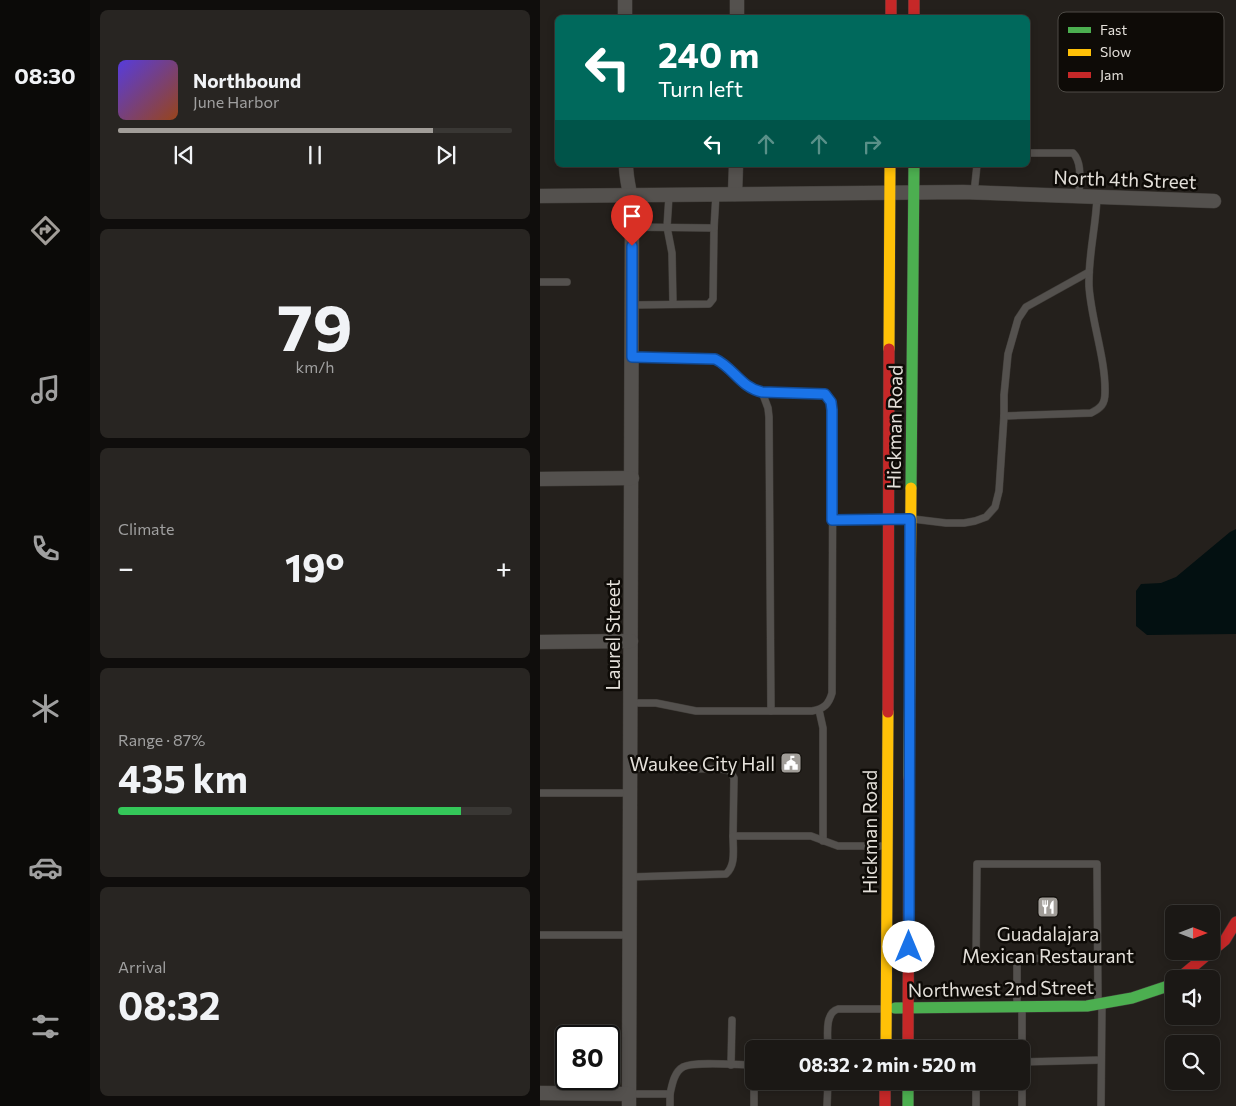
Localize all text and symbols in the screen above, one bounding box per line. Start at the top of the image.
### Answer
legend [1058,12,1224,92]
text: Fast [1100,21,1127,38]
text: 240 m [658,32,759,75]
icon: left [575,35,640,100]
text: Slow [1100,43,1131,60]
text: 08:30 [14,62,76,89]
text: Jam [1100,66,1124,83]
text: Northbound [193,69,301,92]
text: Turn left [658,75,743,102]
text: June Harbor [193,92,279,111]
icon: left [699,130,727,158]
icon: ahead [752,130,780,158]
icon: ahead [805,130,833,158]
icon: right [858,130,886,158]
icon: previous [170,141,198,169]
icon: pause [301,141,329,169]
icon: next [432,141,460,169]
street label: North 4th Street [1053,165,1197,193]
pin [611,195,653,246]
icon: arrive [618,202,646,230]
icon: directions [28,213,63,248]
text: 79 [277,285,353,364]
text: km/h [296,357,334,376]
street label: Hickman Road [881,365,907,489]
icon: music [28,372,63,407]
text: Climate [118,519,174,538]
icon: phone [28,531,63,566]
text: 19° [285,543,345,590]
text: − [118,550,134,584]
text: + [496,550,512,584]
street label: Laurel Street [601,579,624,690]
icon: climate [28,691,63,726]
text: Range · 87% [118,730,205,749]
public building icon: Waukee City Hall [779,751,803,775]
place label: Waukee City Hall [630,752,775,775]
text: 435 km [118,754,248,801]
street label: Hickman Road [858,770,881,894]
icon: car [28,850,63,885]
restaurant icon: Guadalajara Mexican Restaurant [1036,895,1060,919]
north arrow [1165,905,1220,960]
map controls [1165,905,1220,1090]
position arrow [882,920,934,972]
place label: Guadalajara Mexican Restaurant [962,922,1134,967]
text: Arrival [118,957,166,976]
button: sound [1165,970,1220,1025]
street label: Northwest 2nd Street [908,975,1095,1001]
text: 08:32 [118,981,220,1028]
icon: filters [28,1009,63,1044]
speed limit sign: 80 [555,1025,620,1090]
button: search [1165,1035,1220,1090]
text: 08:32 · 2 min · 520 m [799,1053,976,1076]

